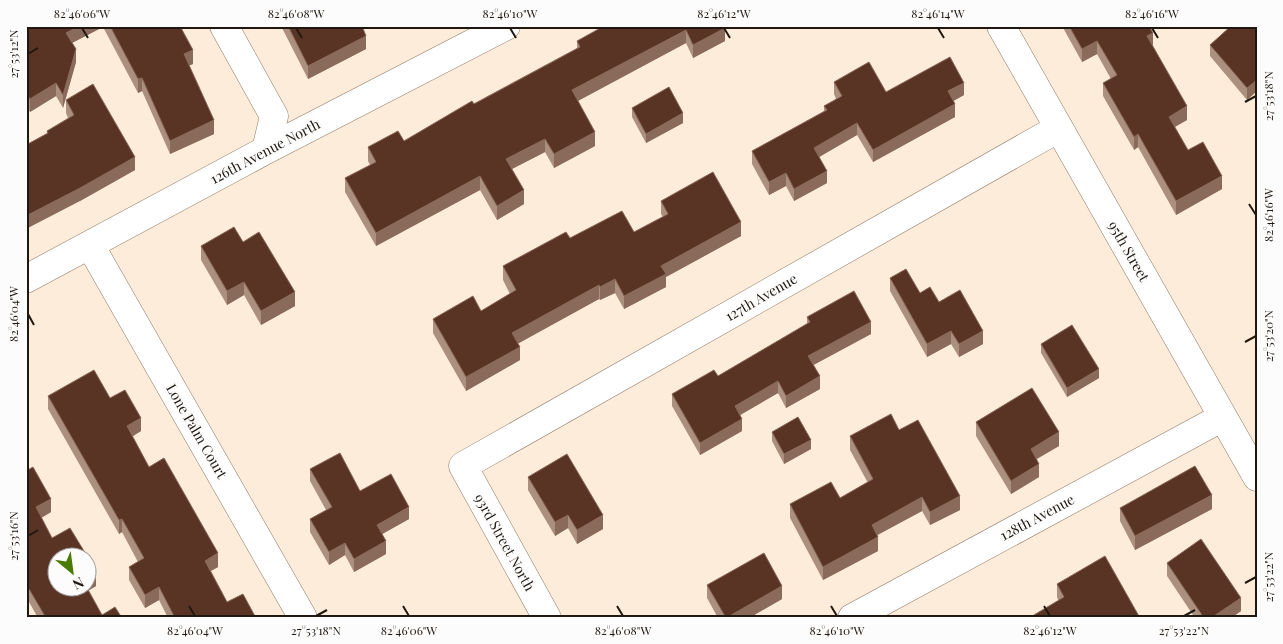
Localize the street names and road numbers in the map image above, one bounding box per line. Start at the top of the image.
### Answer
street label: 126th Avenue North [207,114,324,188]
street label: 95th Street [1104,217,1155,286]
street label: 127th Avenue [722,269,800,325]
street label: Lone Palm Court [162,380,232,483]
street label: 128th Avenue [997,489,1077,545]
street label: 93rd Street North [470,490,540,595]

